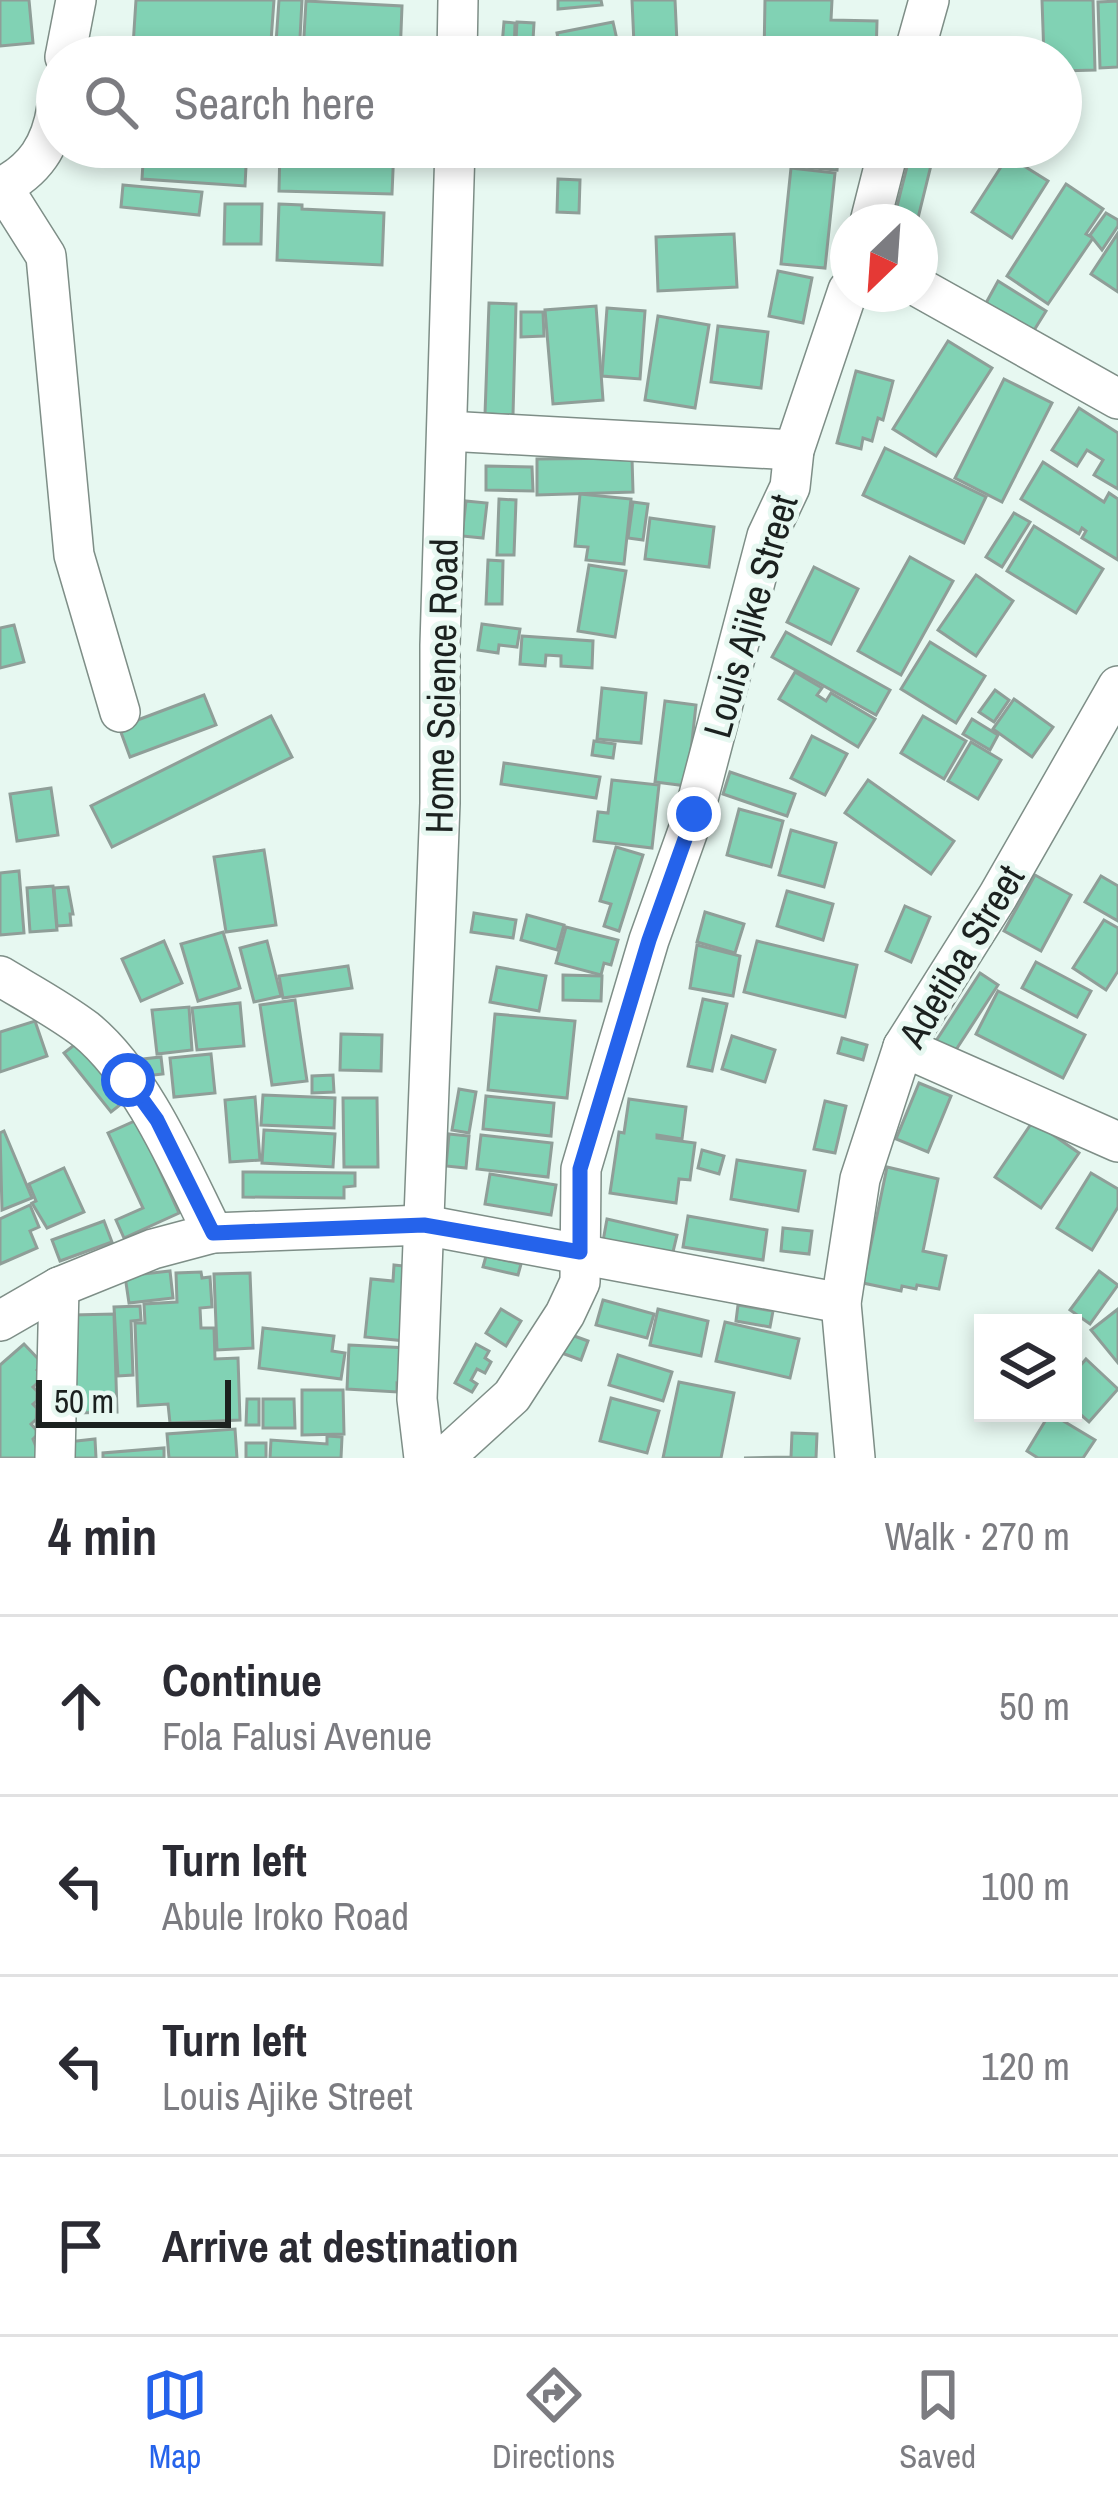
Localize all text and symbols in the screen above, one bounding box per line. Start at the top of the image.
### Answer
search box [36,36,1082,168]
icon: search [78,69,144,135]
text: Search here [174,72,375,133]
north arrow [830,204,938,312]
street label: Louis Ajike Street [690,488,810,744]
street label: Home Science Road [412,538,470,834]
route end [667,787,721,841]
street label: Adetiba Street [886,855,1036,1058]
route start [101,1053,155,1107]
map controls [974,1314,1082,1422]
button: layers [974,1314,1082,1422]
scale bar [36,1374,231,1427]
text: 50 m [54,1379,114,1423]
text: 4 min [48,1502,157,1571]
text: Walk · 270 m [885,1510,1070,1562]
text: Continue [162,1649,322,1710]
icon: ahead [48,1673,114,1739]
text: 50 m [999,1680,1070,1732]
text: Fola Falusi Avenue [162,1710,432,1762]
text: Turn left [162,1829,307,1890]
icon: left [48,1853,114,1919]
text: 100 m [981,1860,1070,1912]
text: Abule Iroko Road [162,1890,409,1942]
text: Turn left [162,2009,307,2070]
icon: left [48,2033,114,2099]
text: 120 m [981,2040,1070,2092]
text: Louis Ajike Street [162,2070,413,2122]
icon: arrive [48,2213,114,2279]
text: Arrive at destination [162,2215,519,2276]
tab: Map [142,2362,208,2478]
tab: Directions [492,2362,615,2478]
tab: Saved [899,2362,976,2478]

